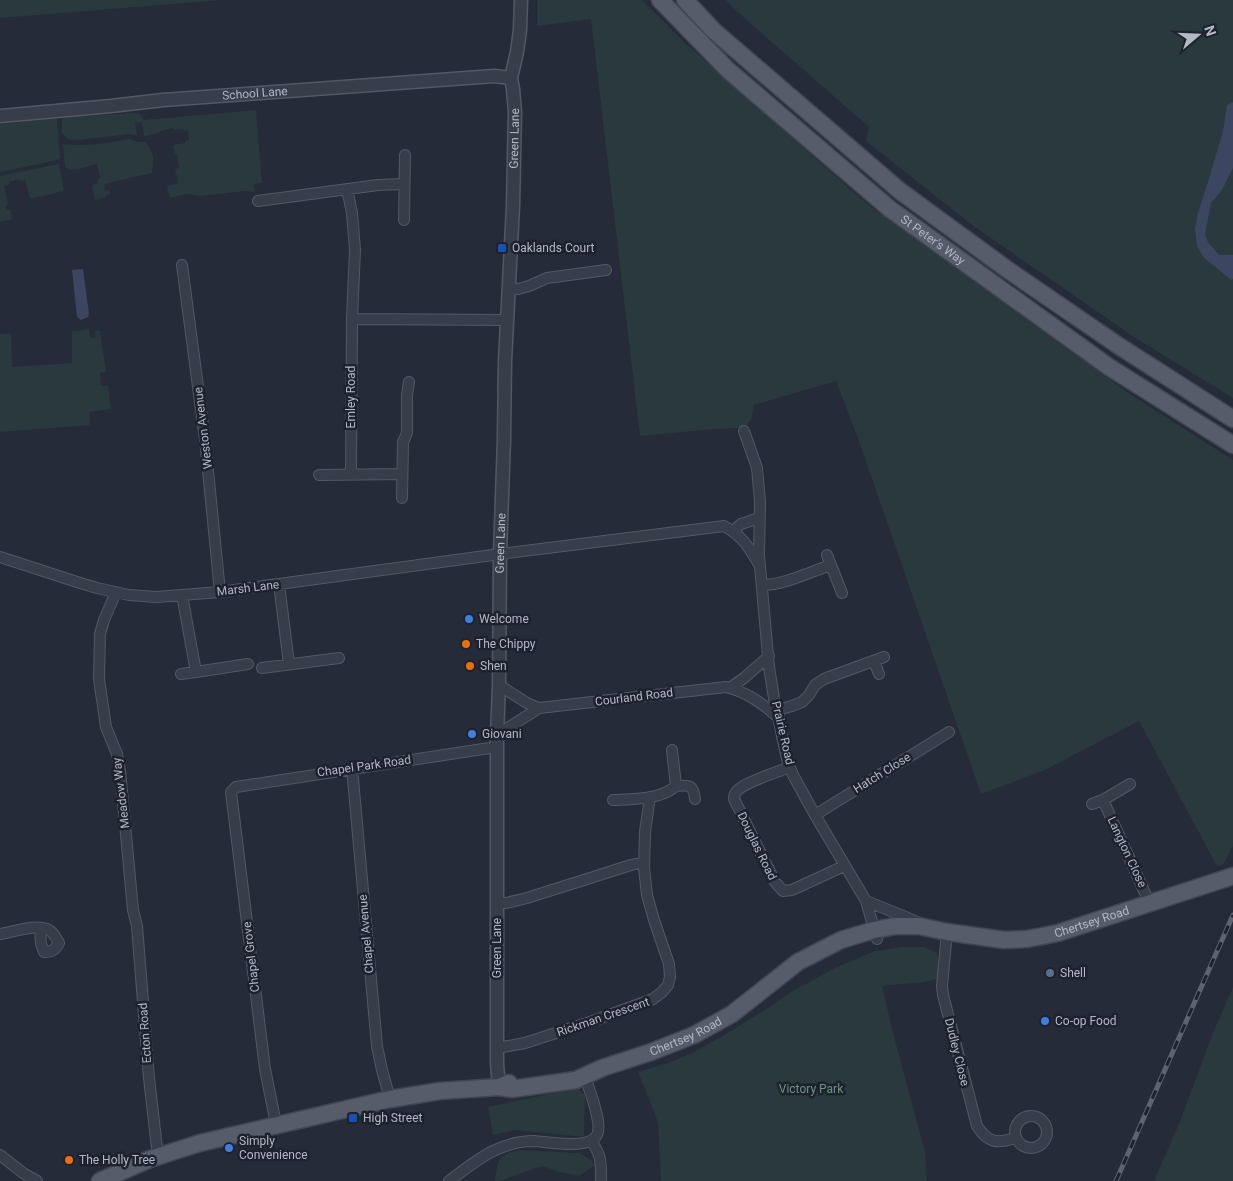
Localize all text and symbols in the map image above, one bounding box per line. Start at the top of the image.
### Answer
north arrow [1173,10,1223,60]
text: N [1201,23,1219,38]
street label: School Lane [222,84,288,103]
street label: Green Lane [507,108,522,169]
street label: St Peter's Way [898,212,968,268]
place label: Oaklands Court [512,241,595,255]
marker: Oaklands Court [496,242,508,254]
street label: Emley Road [344,366,358,428]
street label: Weston Avenue [191,386,215,470]
street label: Green Lane [493,513,508,573]
street label: Marsh Lane [216,577,280,599]
place label: Welcome [479,612,529,626]
marker: Welcome [463,613,475,625]
place label: The Chippy [476,637,536,651]
marker: The Chippy [460,638,472,650]
place label: Shen [480,659,507,673]
marker: Shen [464,660,476,672]
street label: Courland Road [594,685,674,709]
street label: Prairie Road [769,700,797,766]
place label: Giovani [482,727,522,741]
marker: Giovani [466,728,478,740]
street label: Hatch Close [851,750,913,796]
street label: Chapel Park Road [316,752,412,780]
street label: Meadow Way [110,756,132,829]
street label: Douglas Road [734,810,780,882]
street label: Langton Close [1104,814,1150,890]
street label: Chapel Avenue [356,894,376,974]
street label: Chertsey Road [1053,903,1131,941]
street label: Green Lane [490,918,504,978]
street label: Chapel Grove [240,921,262,993]
place label: Shell [1060,966,1086,980]
marker: Shell [1044,967,1056,979]
street label: Rickman Crescent [555,995,651,1039]
street label: Ecton Road [136,1002,154,1064]
street label: Chertsey Road [648,1014,724,1059]
place label: Co-op Food [1055,1014,1117,1028]
marker: Co-op Food [1039,1015,1051,1027]
street label: Dudley Close [942,1017,972,1087]
park label: Victory Park [779,1082,844,1096]
place label: High Street [363,1111,423,1125]
marker: High Street [347,1112,359,1124]
place label: Simply Convenience [239,1134,308,1162]
marker: Simply Convenience [223,1142,235,1154]
place label: The Holly Tree [79,1153,155,1167]
marker: The Holly Tree [63,1154,75,1166]

